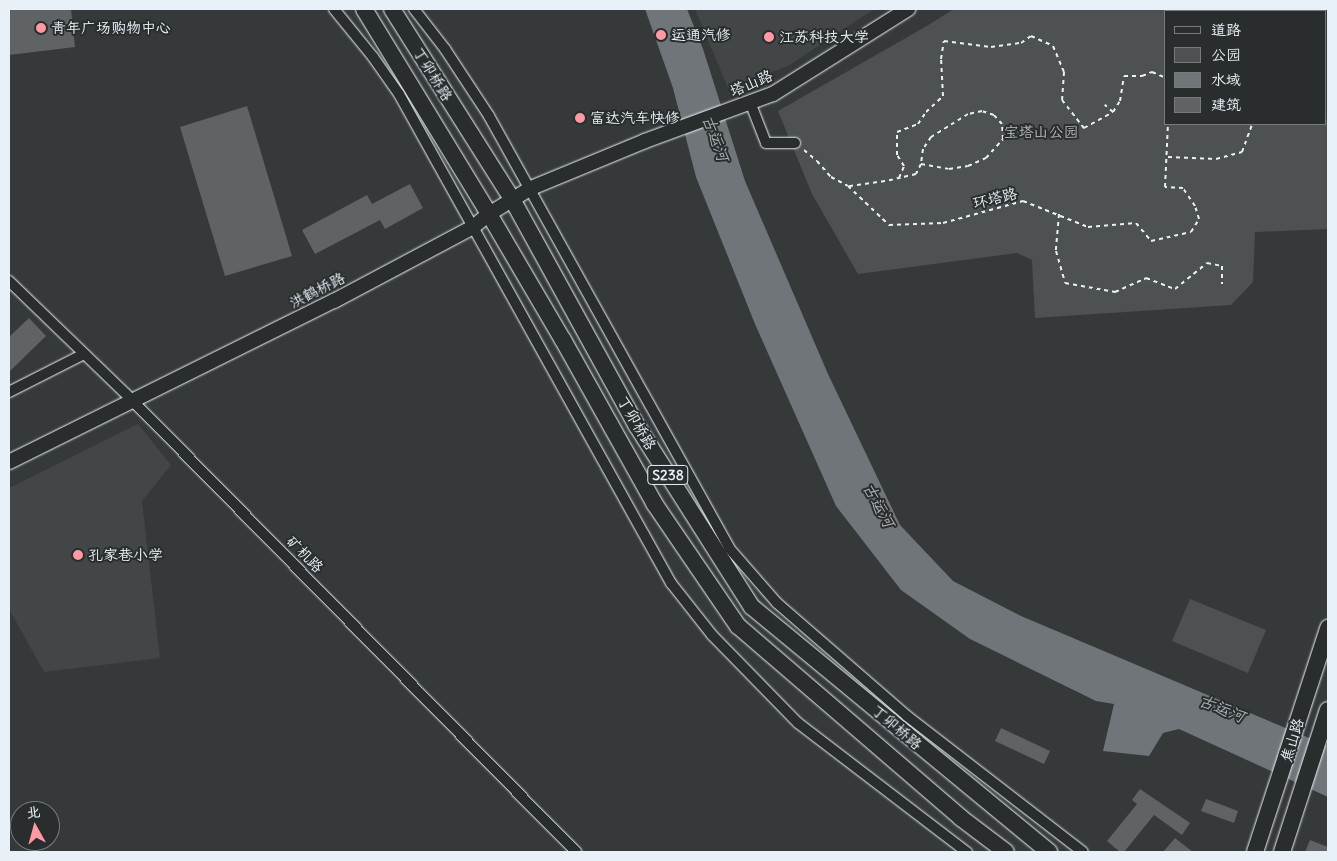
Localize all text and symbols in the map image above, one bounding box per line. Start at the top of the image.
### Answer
legend [1164,10,1327,125]
place label: 青年广场购物中心 [51,19,171,37]
text: 道路 [1211,20,1241,39]
marker: 青年广场购物中心 [35,22,47,34]
place label: 运通汽修 [671,26,731,44]
place label: 江苏科技大学 [779,28,869,46]
marker: 运通汽修 [655,29,667,41]
marker: 江苏科技大学 [763,31,775,43]
street label: 丁卯桥路 [409,44,457,104]
text: 公园 [1211,45,1241,64]
street label: 塔山路 [727,66,775,100]
text: 水域 [1211,70,1241,89]
text: 建筑 [1211,95,1241,114]
place label: 富达汽车快修 [590,109,680,127]
marker: 富达汽车快修 [574,112,586,124]
water label: 古运河 [699,112,733,164]
park label: 宝塔山公园 [1004,123,1078,141]
street label: 环塔路 [971,184,1019,212]
street label: 洪鹤桥路 [286,268,348,312]
street label: 丁卯桥路 [614,393,660,453]
road number: S238 [647,464,689,486]
water label: 古运河 [859,479,899,531]
street label: 矿机路 [283,532,327,576]
place label: 孔家巷小学 [88,546,163,564]
marker: 孔家巷小学 [72,549,84,561]
water label: 古运河 [1196,690,1248,726]
street label: 丁卯桥路 [868,701,926,753]
street label: 焦山路 [1277,716,1307,764]
north arrow [10,801,60,851]
text: 北 [25,802,41,822]

